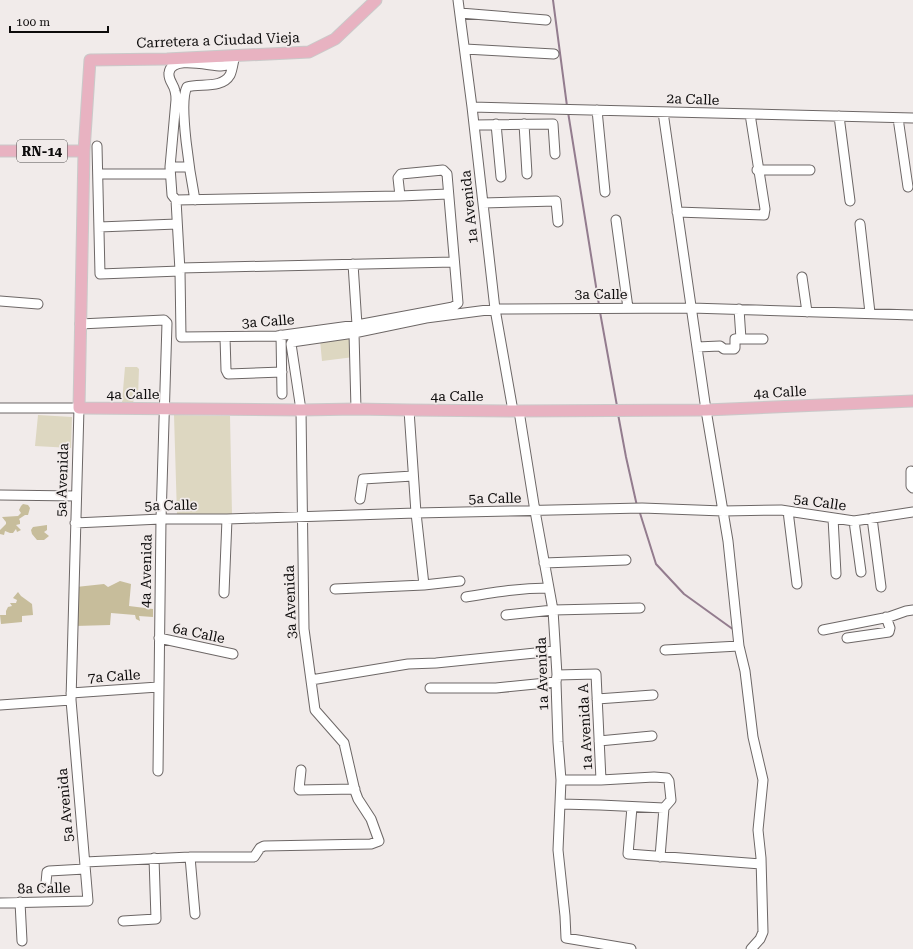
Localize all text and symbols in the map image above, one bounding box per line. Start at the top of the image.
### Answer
scale bar [10,8,108,34]
text: 100 m [16,15,50,29]
street label: Carretera a Ciudad Vieja [136,29,300,51]
street label: 2a Calle [666,90,720,108]
road number: RN-14 [17,140,67,162]
street label: 1a Avenida [457,169,481,245]
street label: 3a Calle [575,286,628,302]
street label: 3a Calle [241,311,295,331]
street label: 4a Calle [753,383,807,401]
street label: 4a Calle [107,386,160,402]
street label: 4a Calle [431,388,484,404]
street label: 5a Avenida [53,442,71,517]
street label: 5a Calle [468,490,522,506]
street label: 5a Calle [793,490,848,514]
street label: 5a Calle [144,497,198,513]
street label: 4a Avenida [137,534,155,608]
street label: 3a Avenida [281,564,299,639]
street label: 6a Calle [171,620,227,646]
street label: 1a Avenida [533,636,551,711]
street label: 7a Calle [87,666,141,686]
street label: 1a Avenida A [575,683,595,771]
street label: 5a Avenida [54,767,76,843]
street label: 8a Calle [17,880,71,896]

